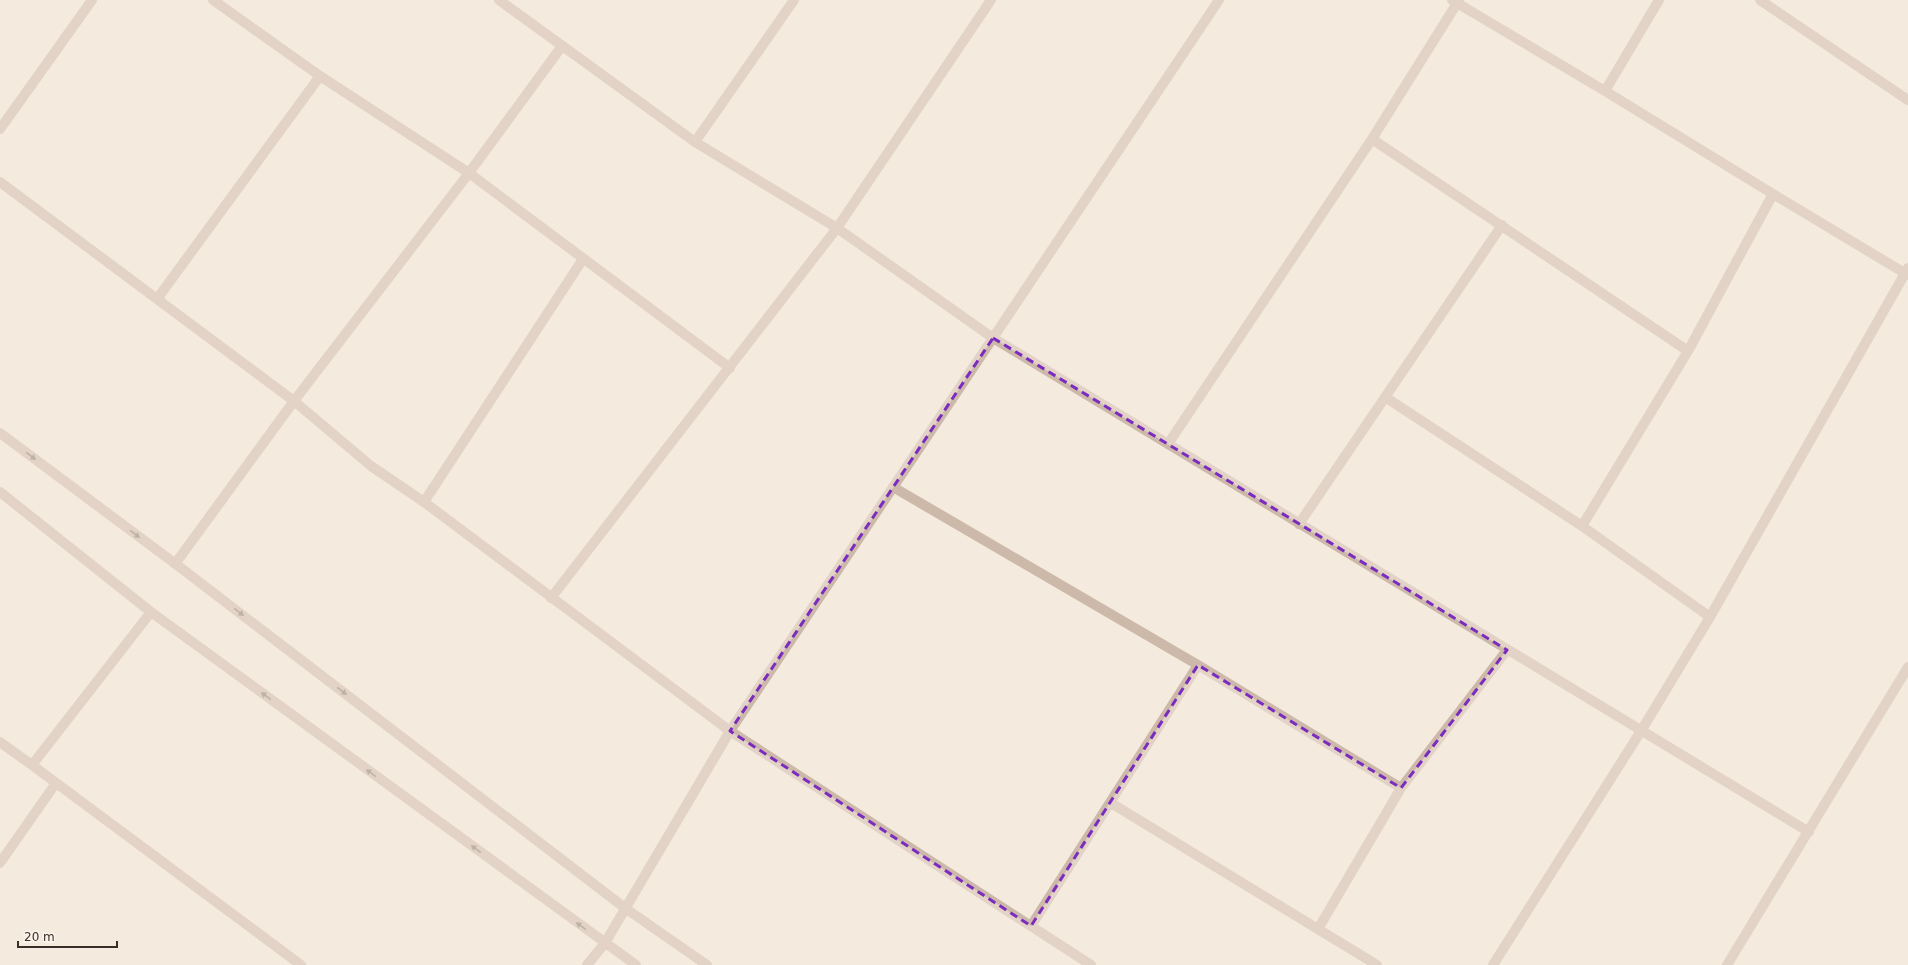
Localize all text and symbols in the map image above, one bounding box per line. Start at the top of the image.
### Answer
one-way arrow [26,452,37,461]
one-way arrow [130,530,141,538]
one-way arrow [234,608,245,617]
one-way arrow [337,687,348,696]
one-way arrow [261,692,271,700]
one-way arrow [366,769,377,777]
one-way arrow [471,845,482,853]
one-way arrow [576,922,587,930]
scale bar [18,923,117,949]
text: 20 m [24,930,55,944]

